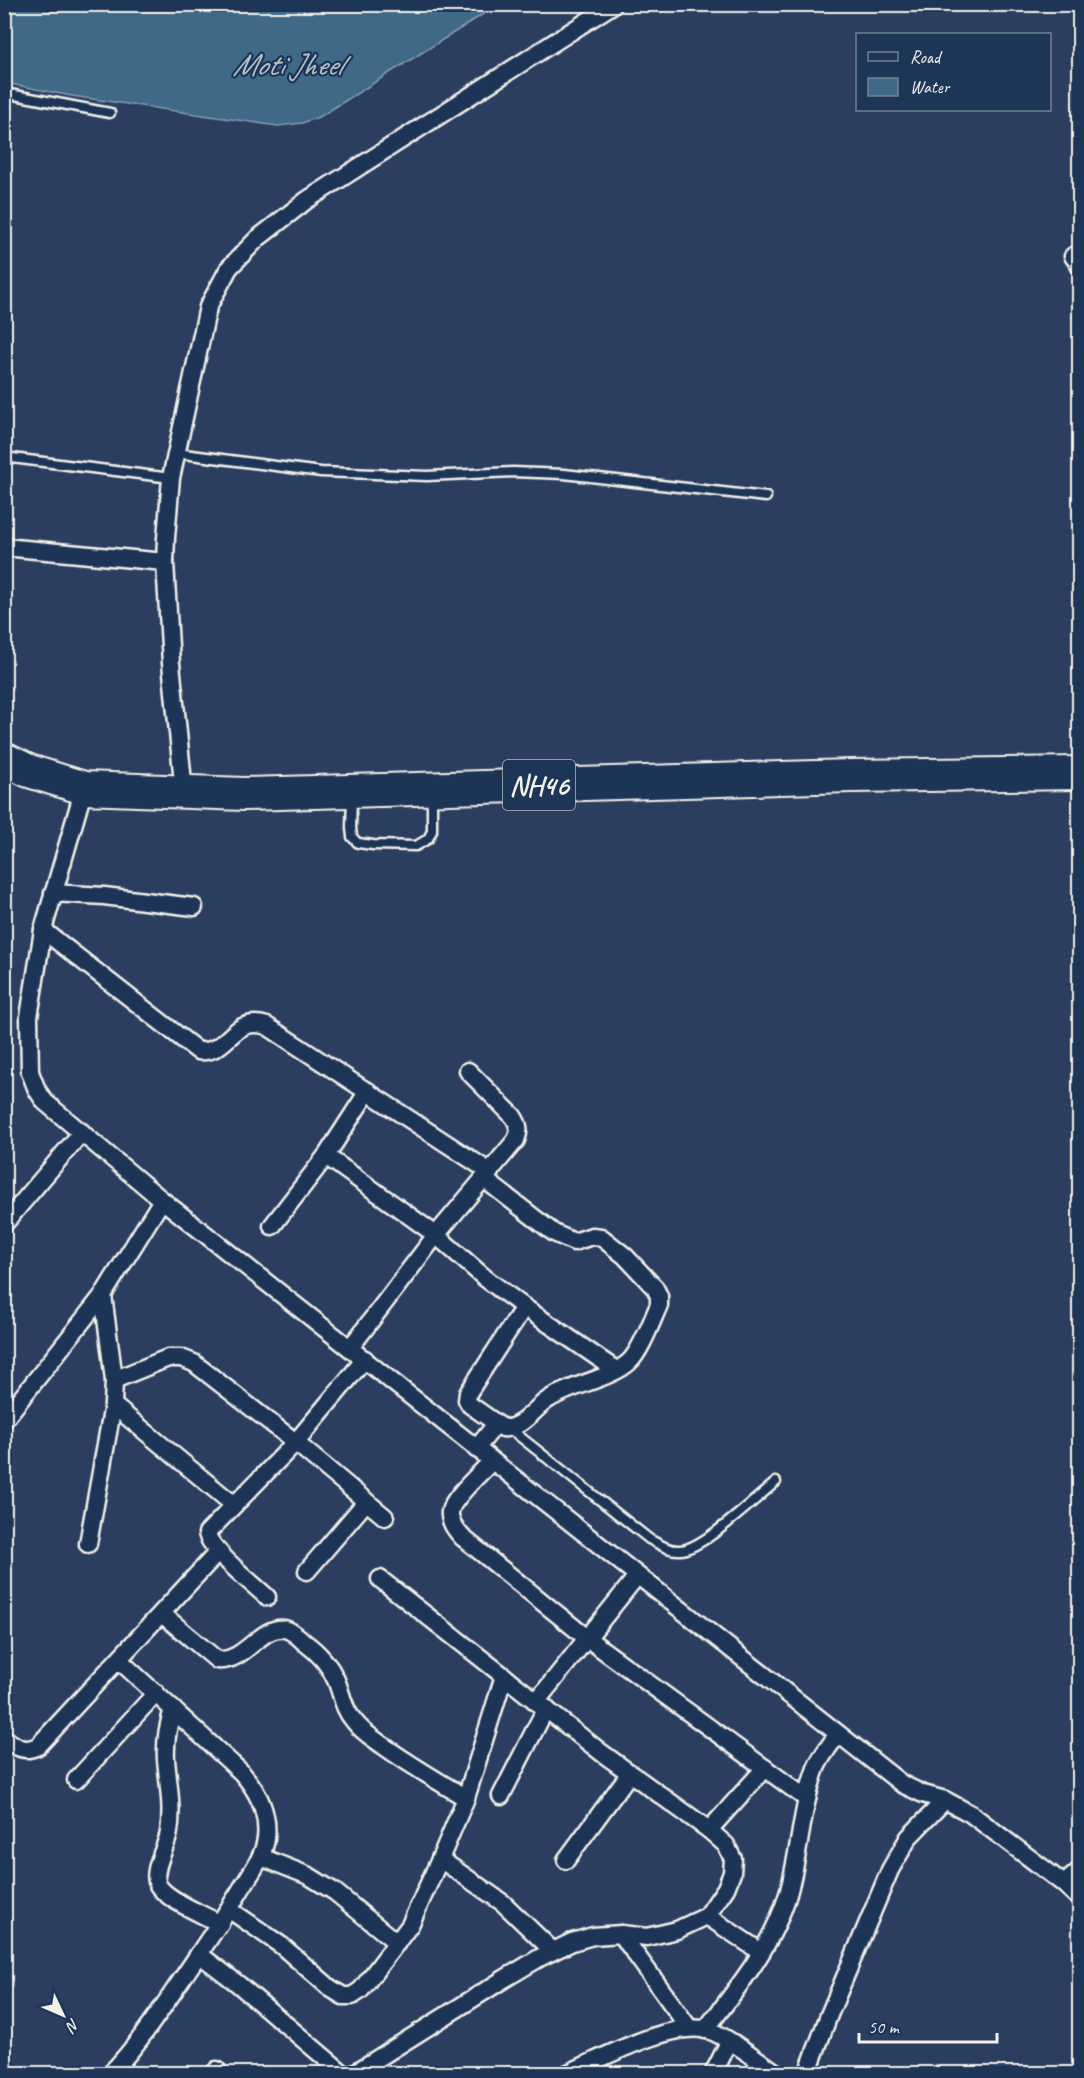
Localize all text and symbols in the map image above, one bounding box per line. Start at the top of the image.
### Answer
legend [856,33,1051,111]
water label: Moti Jheel [232,44,352,85]
text: Road [910,46,943,68]
text: Water [910,76,951,98]
road number: NH46 [503,760,575,810]
north arrow [33,1985,93,2045]
scale bar [859,2006,997,2044]
text: N [60,2014,84,2037]
text: 50 m [868,2016,901,2038]

